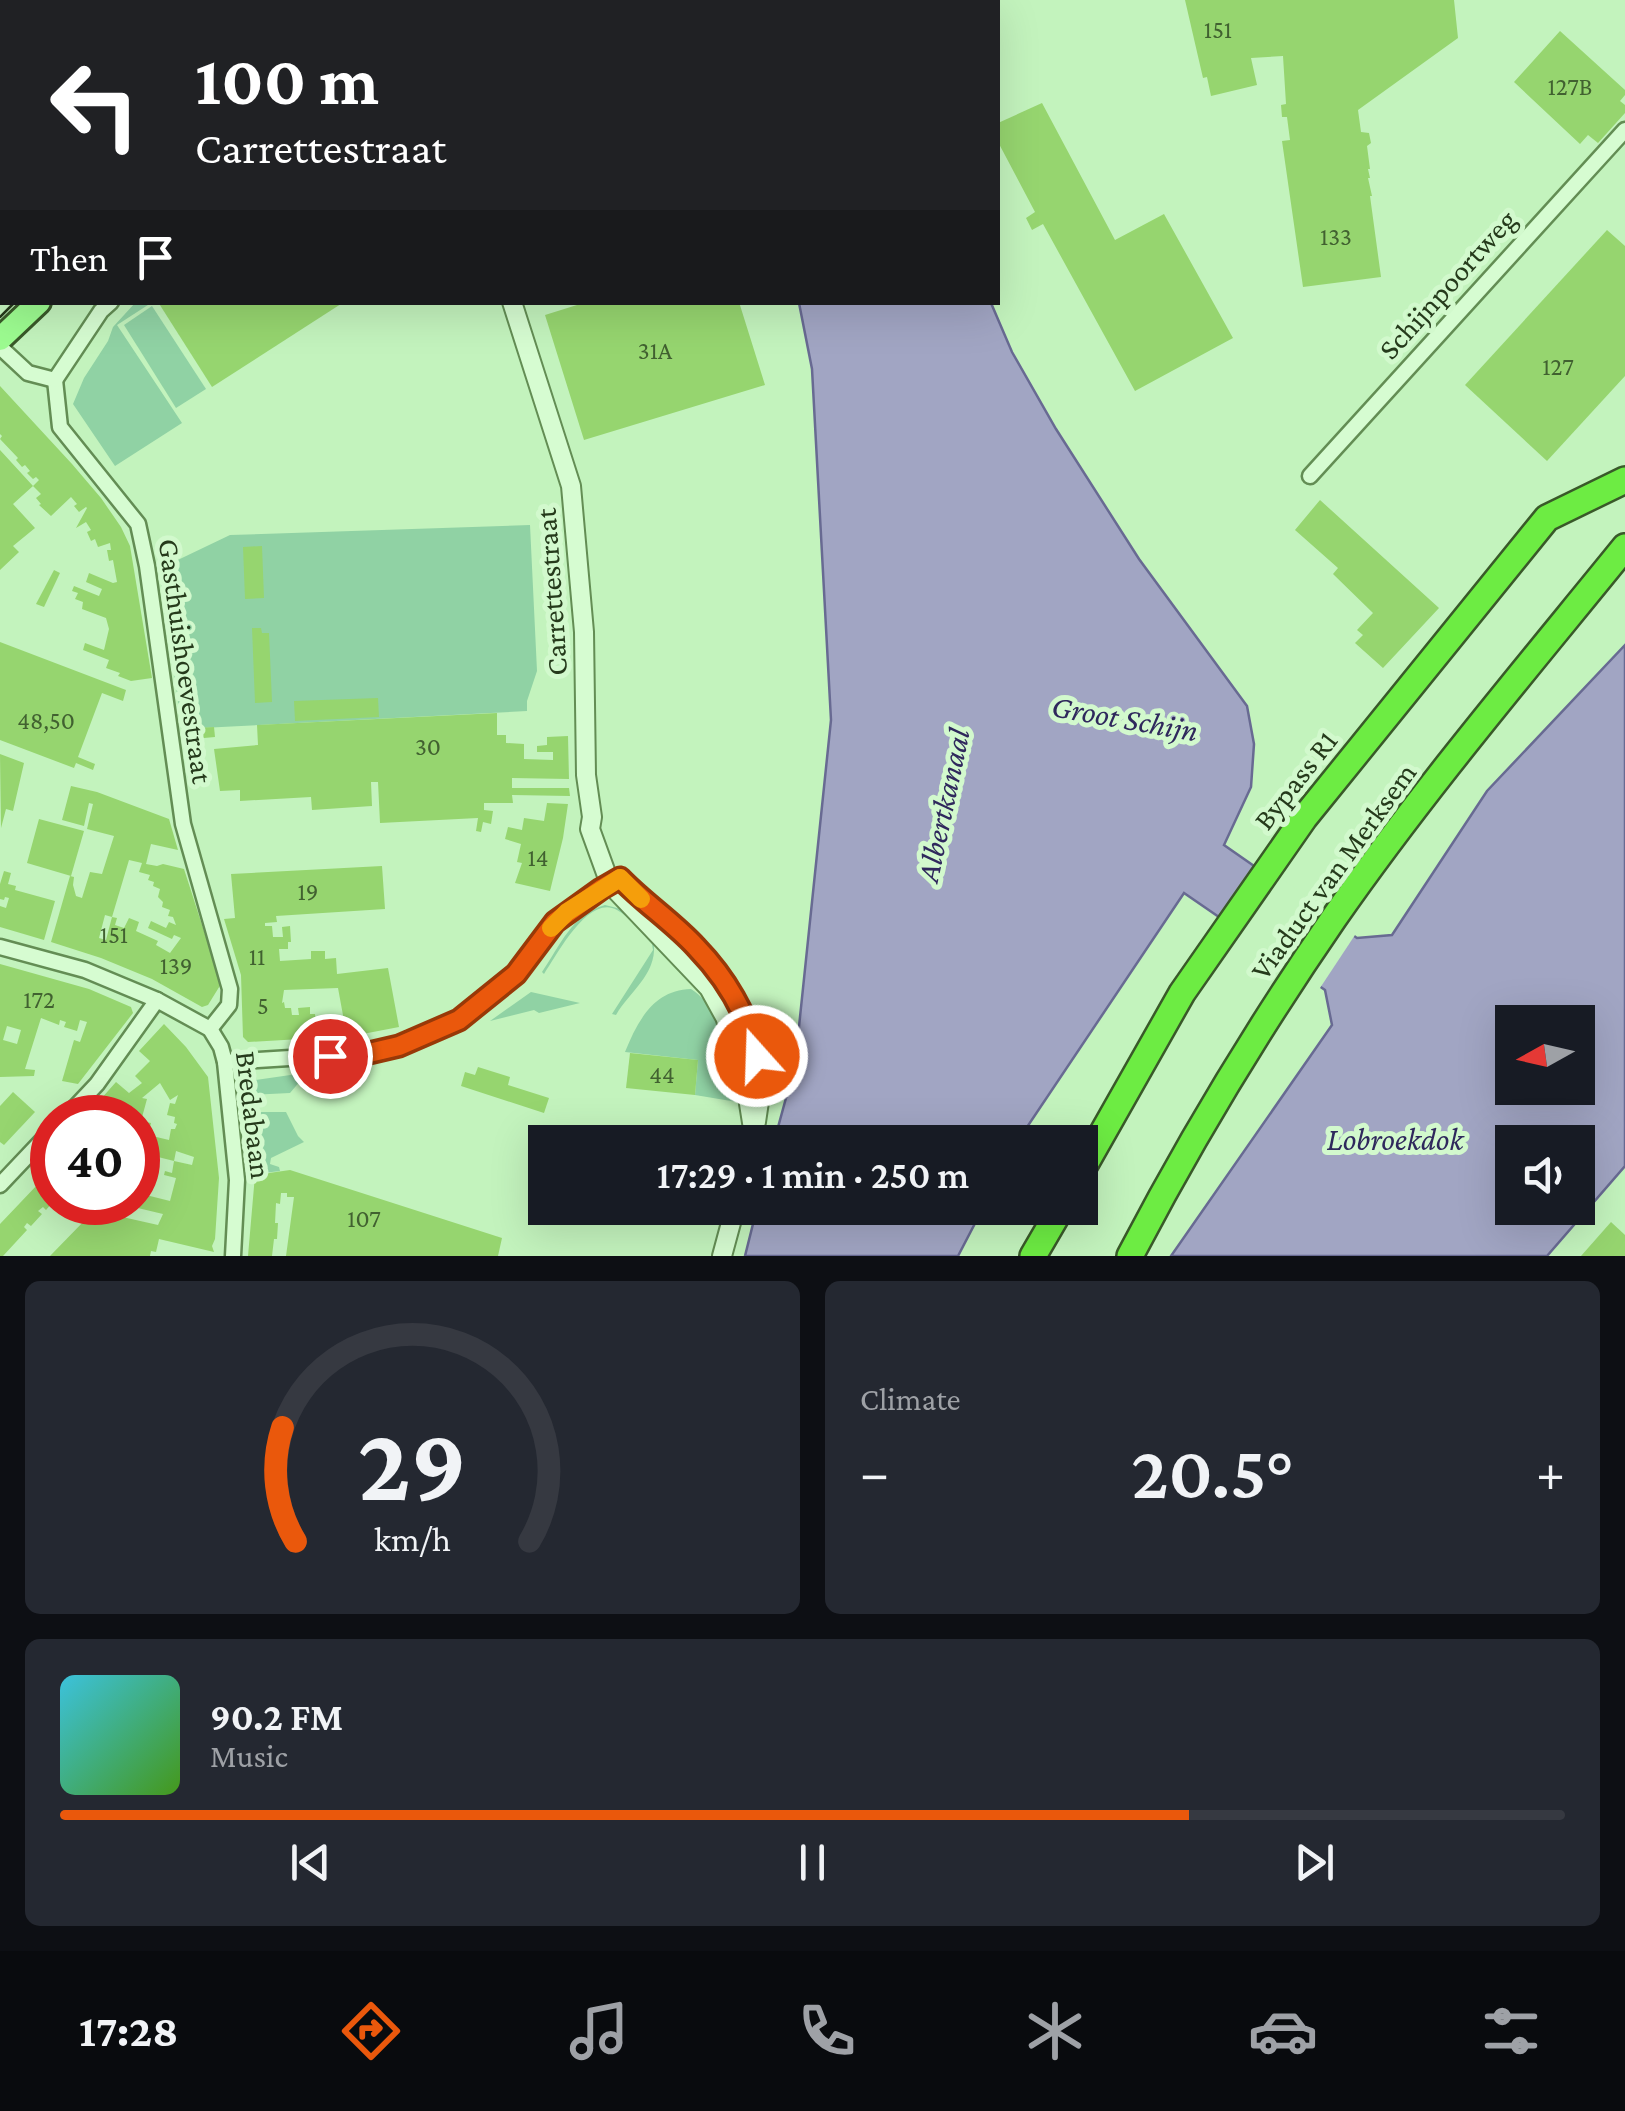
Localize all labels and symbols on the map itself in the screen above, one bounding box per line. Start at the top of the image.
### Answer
house number: 151 [1204,16,1232,43]
house number: 127B [1547,73,1593,100]
street label: Schijnpoortweg [1371,203,1523,366]
house number: 133 [1320,223,1352,250]
house number: 31A [638,337,673,364]
house number: 127 [1542,353,1574,380]
street label: Carrettestraat [529,506,573,677]
street label: Gasthuishoevestraat [153,537,220,786]
water label: Groot Schijn [1049,687,1201,750]
house number: 48,50 [17,707,75,734]
water label: Albertkanaal [909,724,977,887]
street label: Bypass R1 [1246,724,1344,836]
house number: 30 [415,733,441,760]
street label: Viaduct van Merksem [1243,756,1423,986]
house number: 14 [527,844,549,871]
house number: 19 [298,878,319,905]
house number: 151 [100,921,128,948]
house number: 11 [249,943,265,970]
house number: 139 [160,952,192,979]
house number: 172 [23,986,55,1013]
house number: 5 [257,992,269,1019]
position arrow [705,1004,809,1108]
north arrow [1495,1005,1595,1105]
pin [288,1014,373,1099]
street label: Bredabaan [230,1049,278,1181]
house number: 44 [649,1061,675,1088]
speed limit sign: 40 [30,1095,160,1225]
water label: Lobroekdok [1327,1121,1465,1157]
house number: 107 [347,1205,381,1232]

